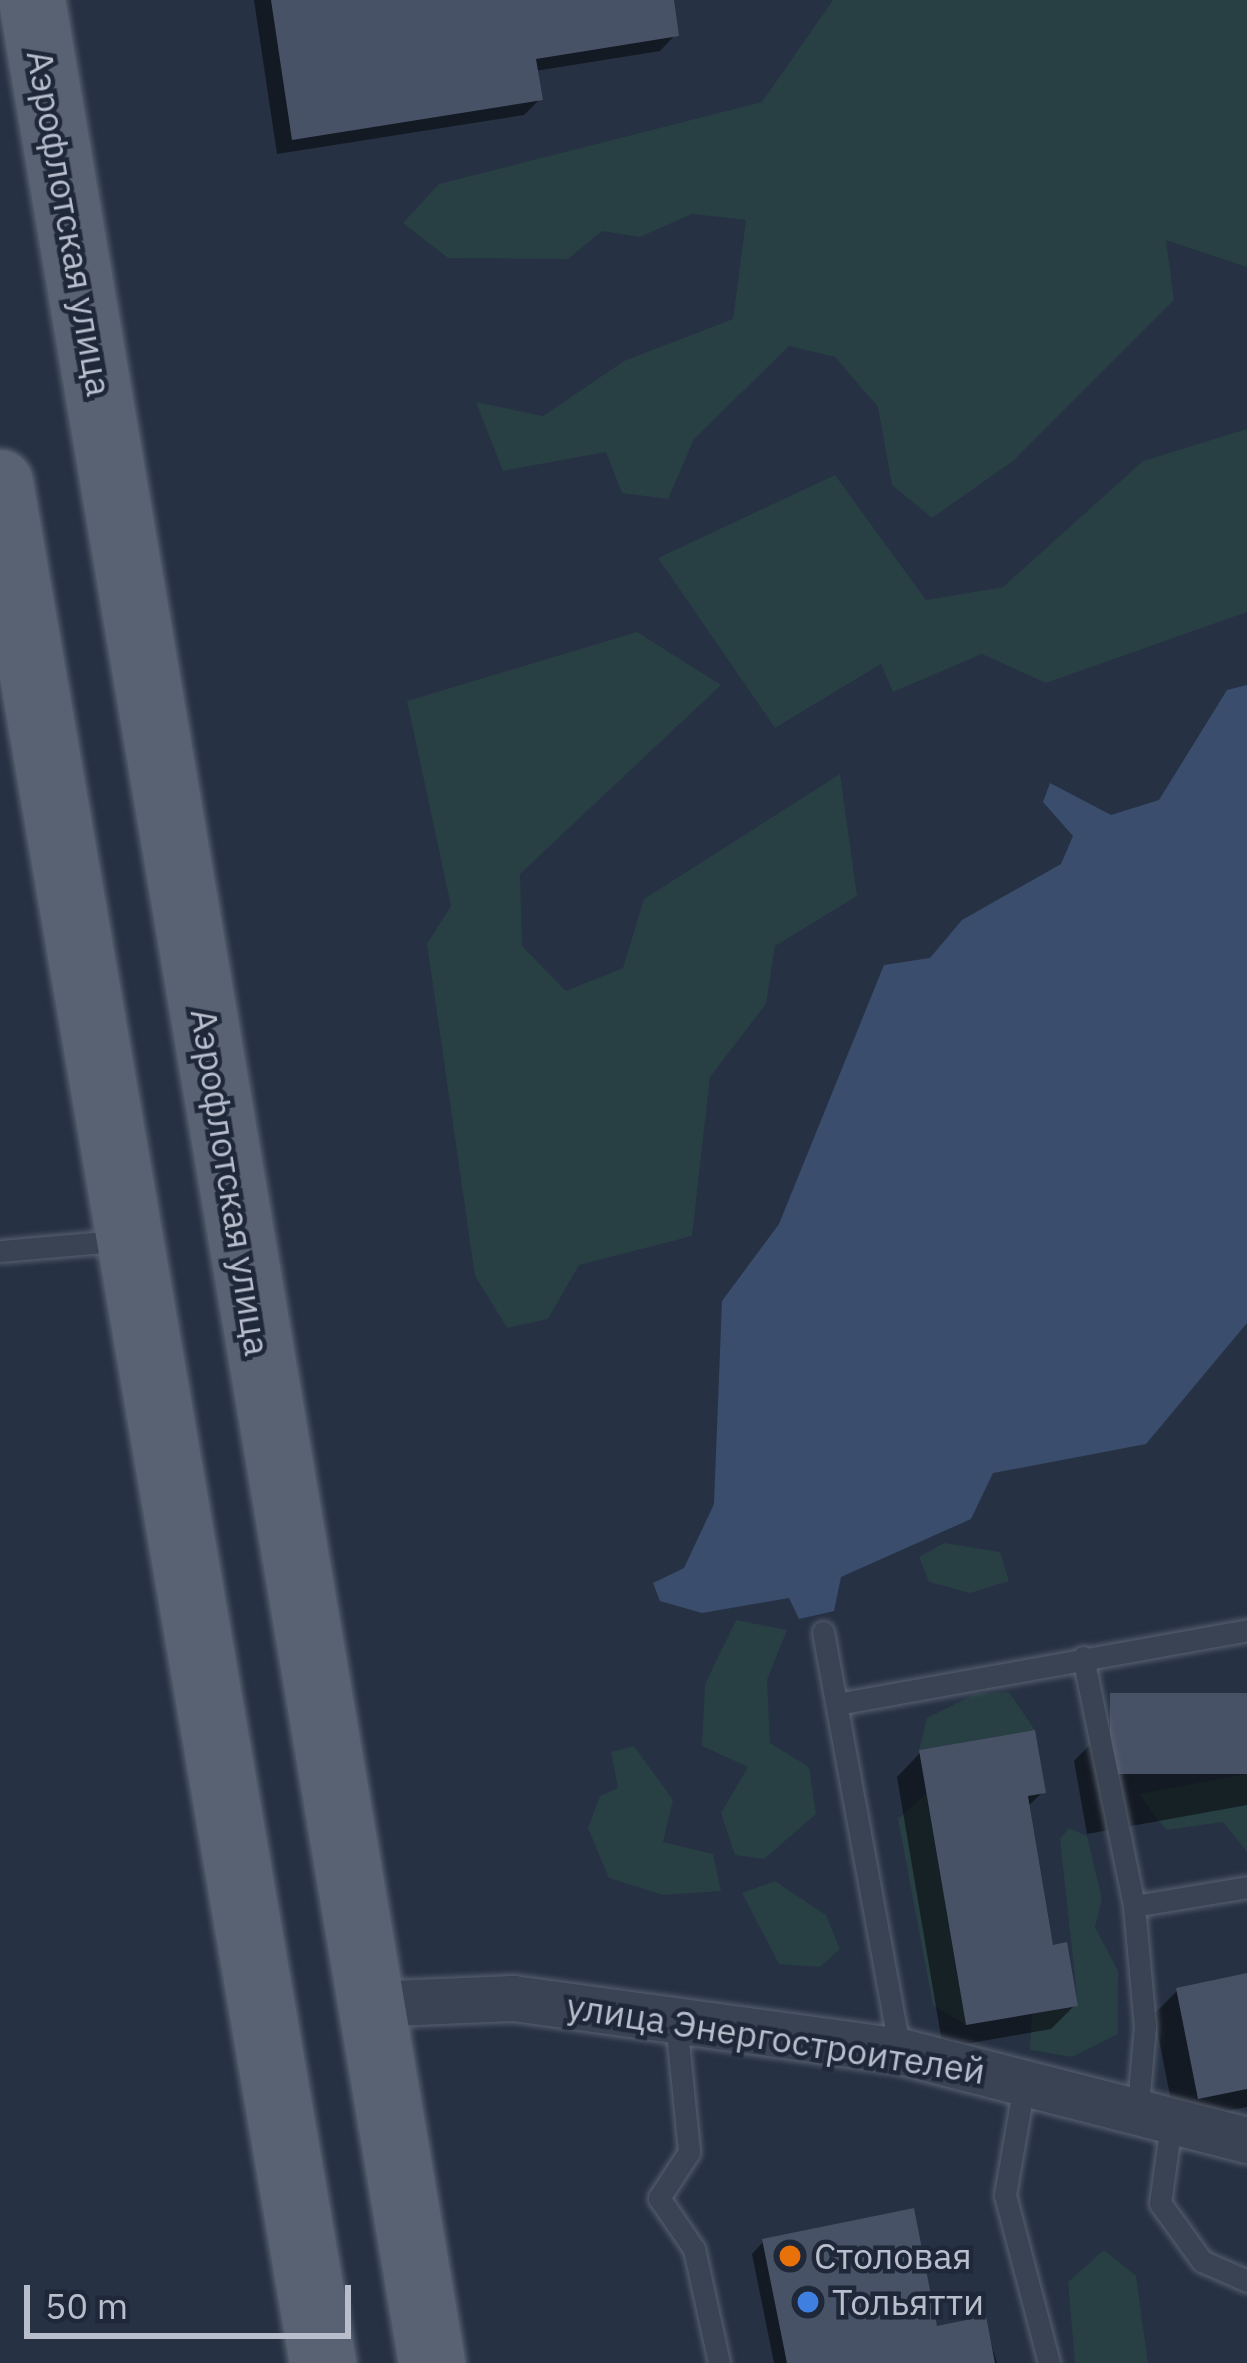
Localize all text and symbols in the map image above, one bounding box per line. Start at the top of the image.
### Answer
street label: Аэрофлотская улица [18,47,122,399]
street label: Аэрофлотская улица [182,1006,280,1358]
street label: улица Энергостроителей [564,1984,988,2092]
place label: Столовая [814,2234,972,2278]
marker: Столовая [777,2243,803,2269]
scale bar [30,2261,357,2335]
place label: Тольятти [832,2280,984,2324]
text: 50 m [45,2282,128,2329]
marker: Тольятти [795,2289,821,2315]

